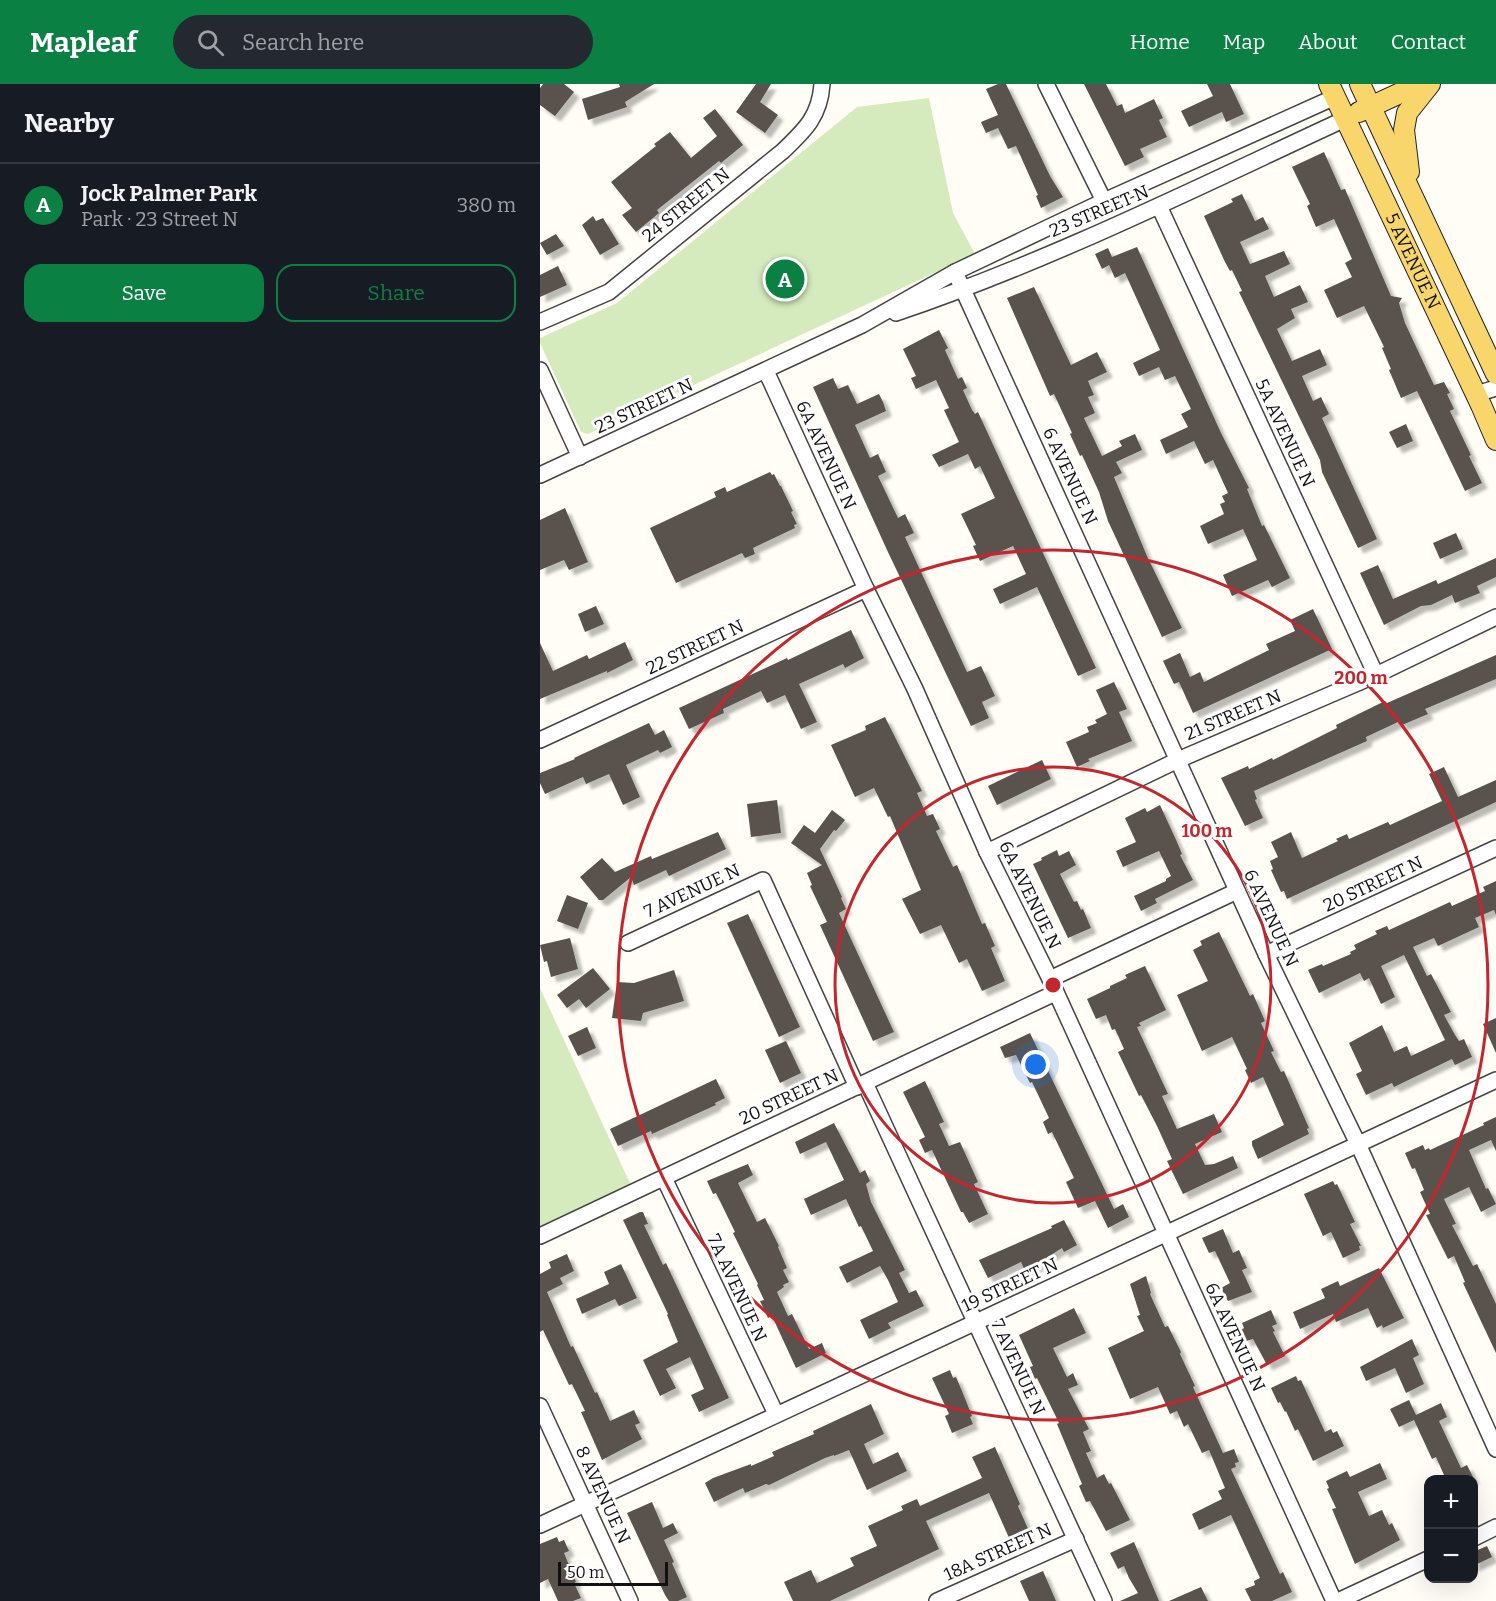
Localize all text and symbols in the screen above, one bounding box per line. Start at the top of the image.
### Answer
search box [173,15,593,69]
text: Mapleaf [30,26,137,59]
icon: search [194,26,227,59]
text: Search here [242,29,364,56]
text: Home [1130,29,1190,55]
text: Map [1223,29,1265,55]
text: About [1298,29,1358,55]
text: Contact [1391,29,1466,55]
text: Nearby [24,108,114,139]
street label: 24 STREET N [638,163,734,247]
text: Jock Palmer Park [81,180,257,207]
street label: 23 STREET N [1046,180,1152,242]
text: A [36,193,51,217]
text: 380 m [457,193,516,217]
text: Park · 23 Street N [81,207,238,231]
street label: 5 AVENUE N [1381,209,1445,313]
pin: A [766,256,804,302]
button: Save [24,264,264,322]
button: Share [276,264,516,322]
street label: 23 STREET N [591,374,697,438]
street label: 5A AVENUE N [1250,375,1320,491]
street label: 6A AVENUE N [791,397,861,513]
street label: 6 AVENUE N [1038,424,1102,528]
street label: 22 STREET N [643,615,747,679]
text: 200 m [1334,667,1388,689]
street label: 21 STREET N [1181,685,1285,745]
text: 100 m [1181,820,1233,842]
street label: 6A AVENUE N [994,837,1066,953]
street label: 20 STREET N [1320,851,1426,917]
street label: 7 AVENUE N [640,859,744,923]
street label: 6 AVENUE N [1239,866,1303,970]
centre of rings [1043,975,1063,995]
your location [1021,1050,1050,1079]
street label: 20 STREET N [736,1064,842,1130]
street label: 7A AVENUE N [702,1231,772,1345]
street label: 19 STREET N [958,1253,1062,1317]
street label: 6A AVENUE N [1200,1279,1270,1395]
street label: 7 AVENUE N [986,1315,1050,1419]
street label: 8 AVENUE N [571,1443,635,1547]
map controls [1424,1475,1478,1583]
button: + [1424,1475,1478,1529]
street label: 18A STREET N [941,1518,1055,1586]
button: − [1424,1529,1478,1583]
scale bar [558,1559,668,1586]
text: 50 m [567,1563,604,1582]

